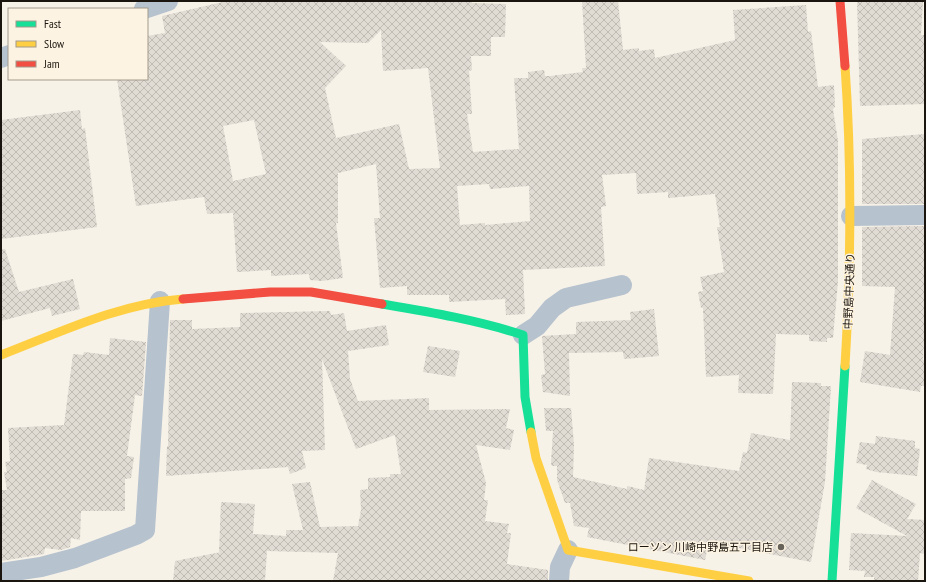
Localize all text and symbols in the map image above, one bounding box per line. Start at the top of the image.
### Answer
legend [8,8,148,80]
text: Fast [44,16,62,31]
text: Slow [44,36,65,51]
text: Jam [43,56,60,71]
street label: 中野島中央通り [841,252,857,330]
place label: ローソン 川崎中野島五丁目店 [628,540,773,554]
marker: ローソン 川崎中野島五丁目店 [776,542,786,552]

